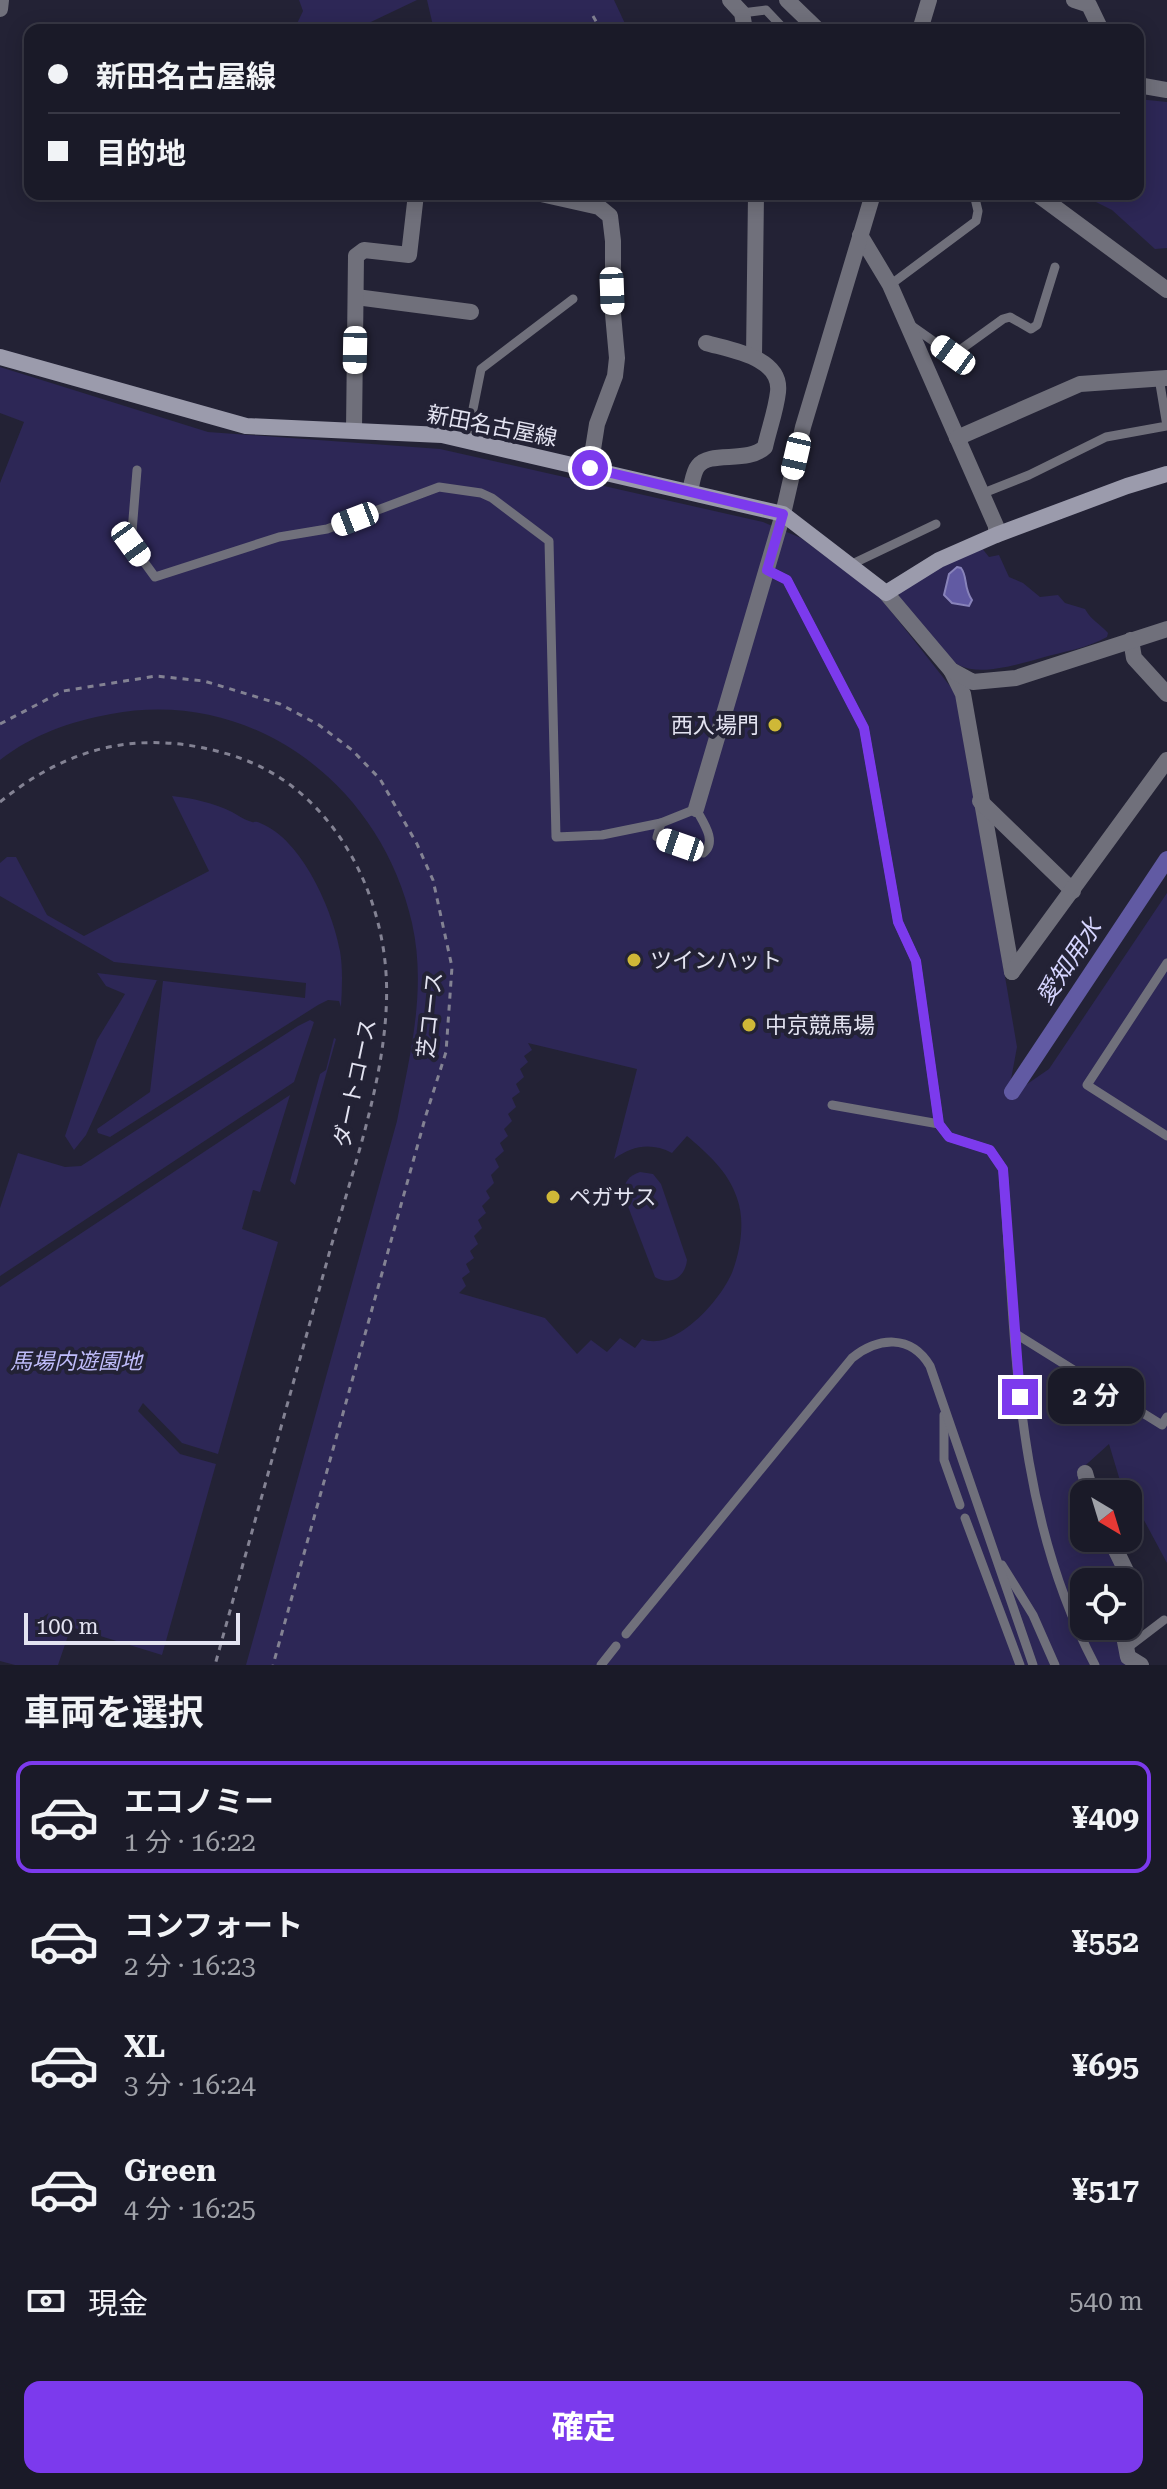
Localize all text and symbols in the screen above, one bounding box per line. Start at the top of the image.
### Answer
text: 新田名古屋線 [96,59,276,94]
text: 目的地 [96,136,186,171]
car [599,267,625,315]
car [343,326,367,374]
car [927,331,979,379]
street label: 新田名古屋線 [425,401,559,451]
car [779,430,813,482]
route start [572,450,608,486]
car [328,499,382,539]
car [107,518,155,570]
place label: 西入場門 [671,713,759,738]
marker: 西入場門 [766,716,784,734]
car [653,826,707,864]
water label: 愛知用水 [1031,912,1109,1010]
place label: ツインハット [650,948,782,973]
marker: ツインハット [625,951,643,969]
street label: 芝コース [413,970,447,1060]
place label: 中京競馬場 [765,1013,875,1038]
street label: ダートコース [329,1016,381,1150]
marker: 中京競馬場 [740,1016,758,1034]
place label: ペガサス [569,1185,657,1210]
marker: ペガサス [544,1188,562,1206]
park label: 馬場内遊園地 [10,1349,144,1374]
callout: 2 分 [1048,1369,1144,1425]
route end [1002,1379,1038,1415]
text: 2 分 [1072,1381,1120,1411]
north arrow [1070,1480,1142,1552]
map controls [1070,1480,1142,1640]
button: locate [1070,1568,1142,1640]
scale bar [24,1609,240,1645]
text: 100 m [36,1614,99,1639]
text: 車両を選択 [24,1692,204,1734]
icon: car [28,1781,100,1853]
text: エコノミー [124,1784,274,1819]
text: ¥409 [1072,1800,1139,1835]
text: 1 分 · 16:22 [124,1827,256,1857]
icon: car [28,1905,100,1977]
text: コンフォート [124,1908,303,1943]
text: ¥552 [1072,1924,1139,1959]
text: 2 分 · 16:23 [124,1951,256,1981]
icon: car [28,2029,100,2101]
text: XL [124,2029,165,2064]
text: ¥695 [1072,2048,1139,2083]
text: 3 分 · 16:24 [124,2070,256,2100]
icon: car [28,2153,100,2225]
text: Green [124,2153,216,2188]
text: ¥517 [1072,2172,1139,2207]
text: 4 分 · 16:25 [124,2194,256,2224]
icon: cash [24,2279,68,2323]
text: 現金 [88,2286,148,2321]
text: 540 m [1069,2286,1143,2316]
button: 確定 [24,2381,1143,2473]

